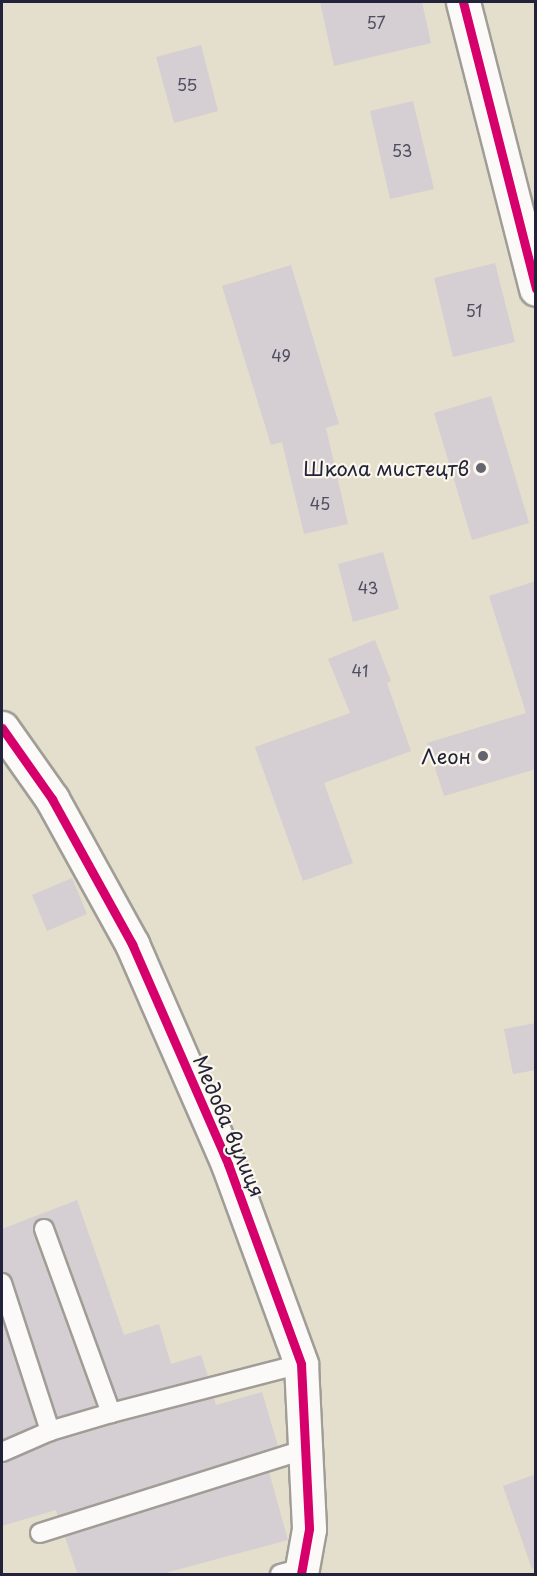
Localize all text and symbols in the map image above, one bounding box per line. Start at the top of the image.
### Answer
house number: 57 [366,12,386,32]
house number: 55 [177,74,197,94]
house number: 53 [392,140,412,160]
house number: 51 [465,300,483,320]
house number: 49 [271,345,291,365]
place label: Школа мистецтв [303,456,469,480]
marker: Школа мистецтв [474,461,488,475]
house number: 45 [310,493,330,513]
house number: 43 [358,577,378,597]
house number: 41 [352,660,368,680]
place label: Леон [421,744,471,768]
marker: Леон [476,749,490,763]
street label: Медова вулиця [188,1051,270,1201]

